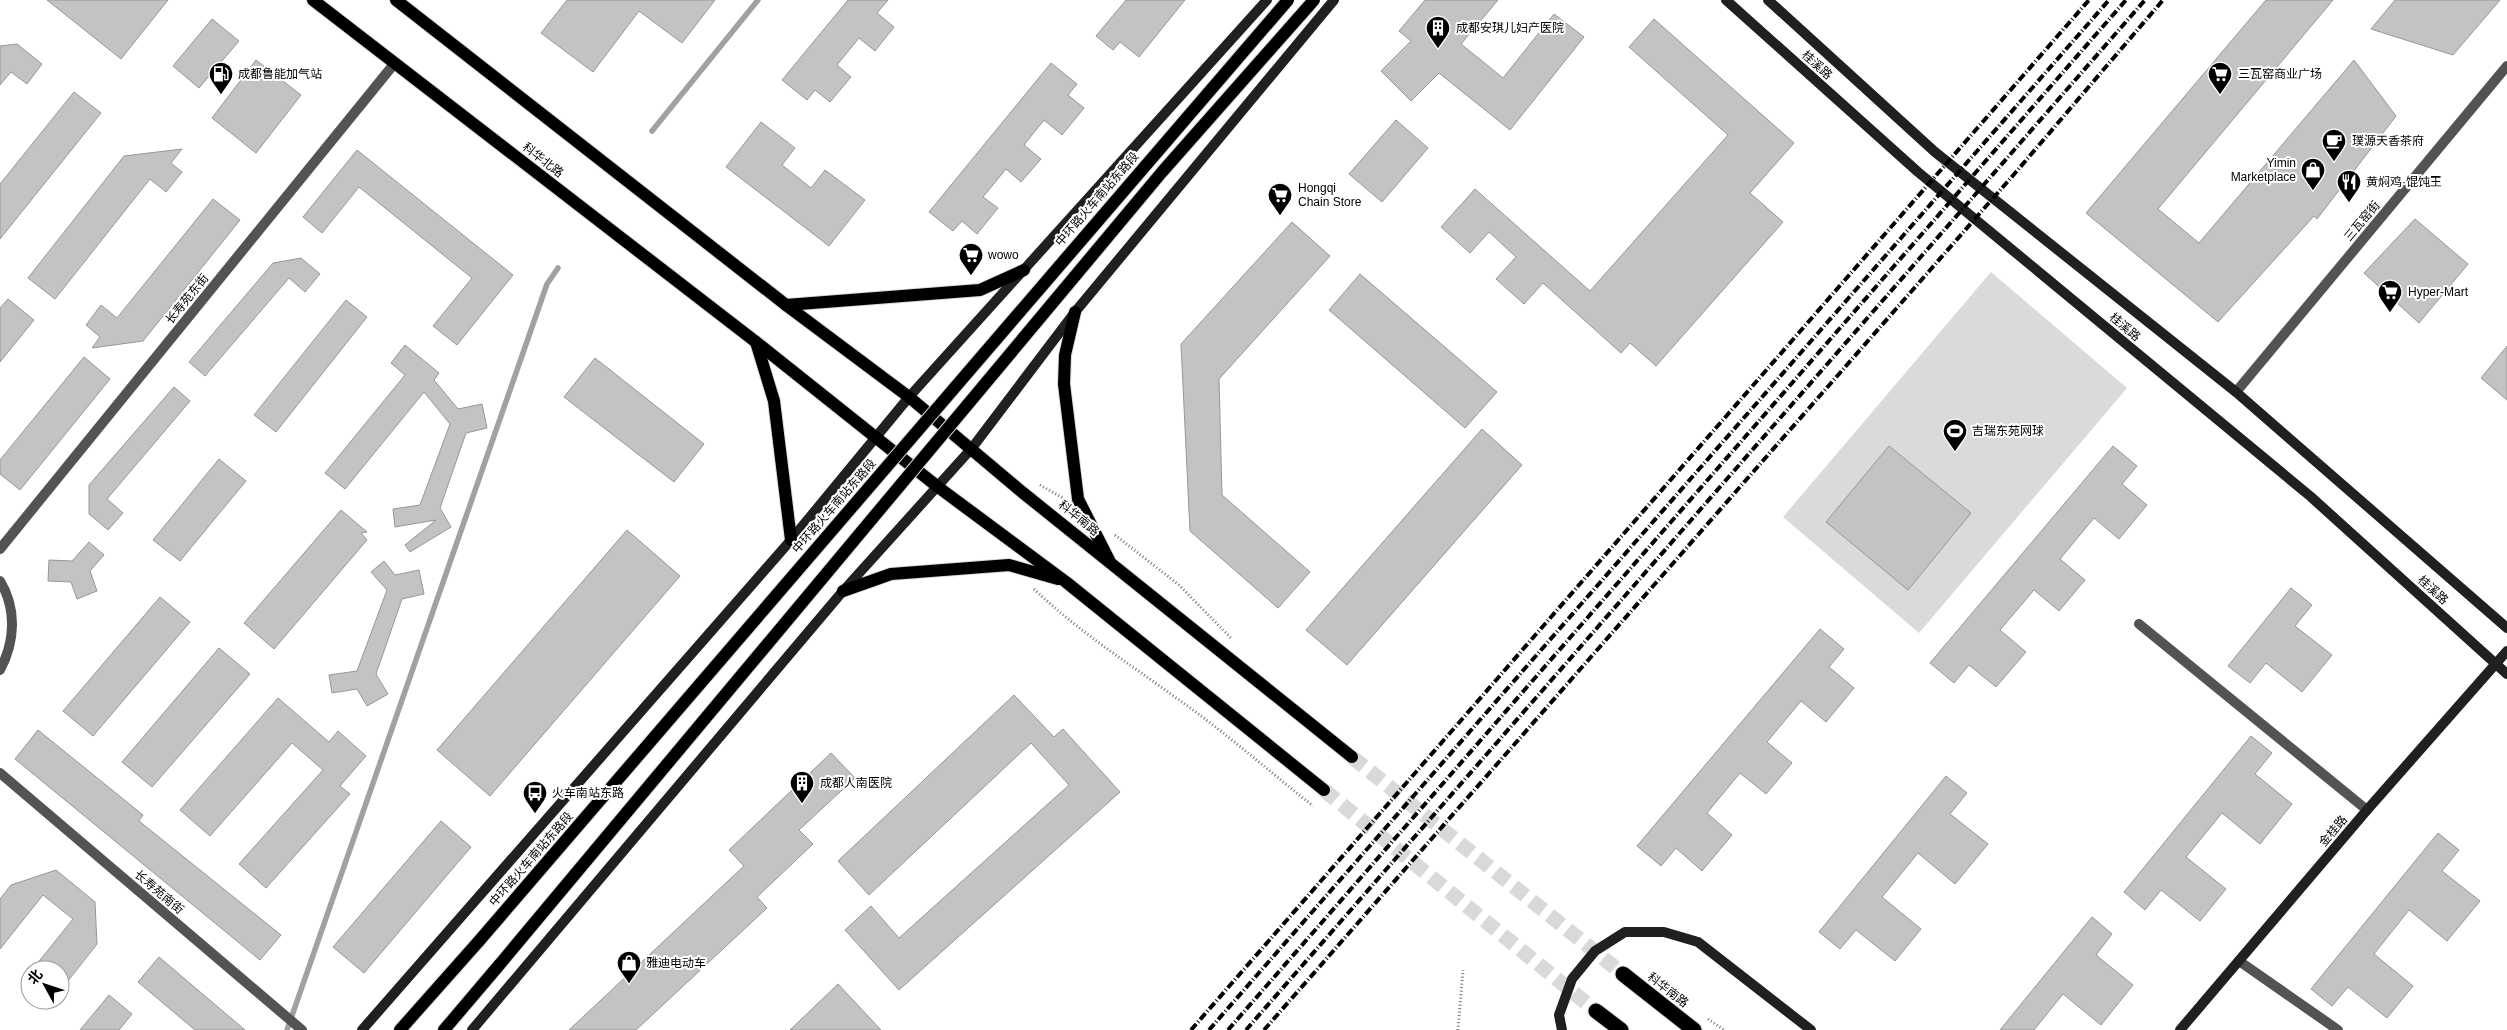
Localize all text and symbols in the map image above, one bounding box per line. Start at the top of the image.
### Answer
building icon: 成都安琪儿妇产医院 [1425,15,1451,49]
place label: 成都安琪儿妇产医院 [1456,21,1564,35]
street label: 桂溪路 [1799,48,1835,82]
fuel station icon: 成都鲁能加气站 [208,61,234,95]
supermarket icon: 三瓦窑商业广场 [2207,61,2233,95]
place label: 成都鲁能加气站 [238,67,322,81]
place label: 三瓦窑商业广场 [2238,67,2322,81]
cafe icon: 璞源天香茶府 [2321,128,2347,162]
place label: 璞源天香茶府 [2352,134,2424,148]
street label: 科华北路 [520,140,566,180]
street label: 中环路火车南站东路段 [1052,149,1142,249]
place label: Yimin Marketplace [2231,156,2296,184]
shop icon: Yimin Marketplace [2300,157,2326,191]
restaurant icon: 黄焖鸡·馄饨王 [2336,169,2362,203]
place label: 黄焖鸡·馄饨王 [2366,175,2442,189]
place label: Hongqi Chain Store [1298,181,1362,209]
supermarket icon: Hongqi Chain Store [1267,182,1293,216]
street label: 三瓦窑街 [2341,198,2383,244]
supermarket icon: wowo [958,242,984,276]
place label: wowo [987,248,1019,262]
street label: 长寿苑东街 [163,271,211,327]
supermarket icon: Hyper-Mart [2377,279,2403,313]
place label: Hyper-Mart [2408,285,2469,299]
street label: 桂溪路 [2107,310,2143,344]
sports icon: 吉瑞东苑网球 [1942,418,1968,452]
place label: 吉瑞东苑网球 [1972,424,2044,438]
street label: 中环路火车南站东路段 [789,456,879,556]
street label: 科华南路 [1056,497,1102,539]
street label: 桂溪路 [2415,573,2451,607]
building icon: 成都人南医院 [789,770,815,804]
place label: 成都人南医院 [820,776,892,790]
bus stop icon: 火车南站东路 [522,780,548,814]
place label: 火车南站东路 [552,786,624,800]
street label: 中环路火车南站东路段 [486,809,576,909]
street label: 金桂路 [2316,813,2350,849]
street label: 长寿苑南街 [132,867,186,917]
shop icon: 雅迪电动车 [616,950,642,984]
place label: 雅迪电动车 [646,956,706,970]
north arrow [20,960,70,1010]
text: 北 [24,966,46,987]
street label: 科华南路 [1645,970,1691,1010]

